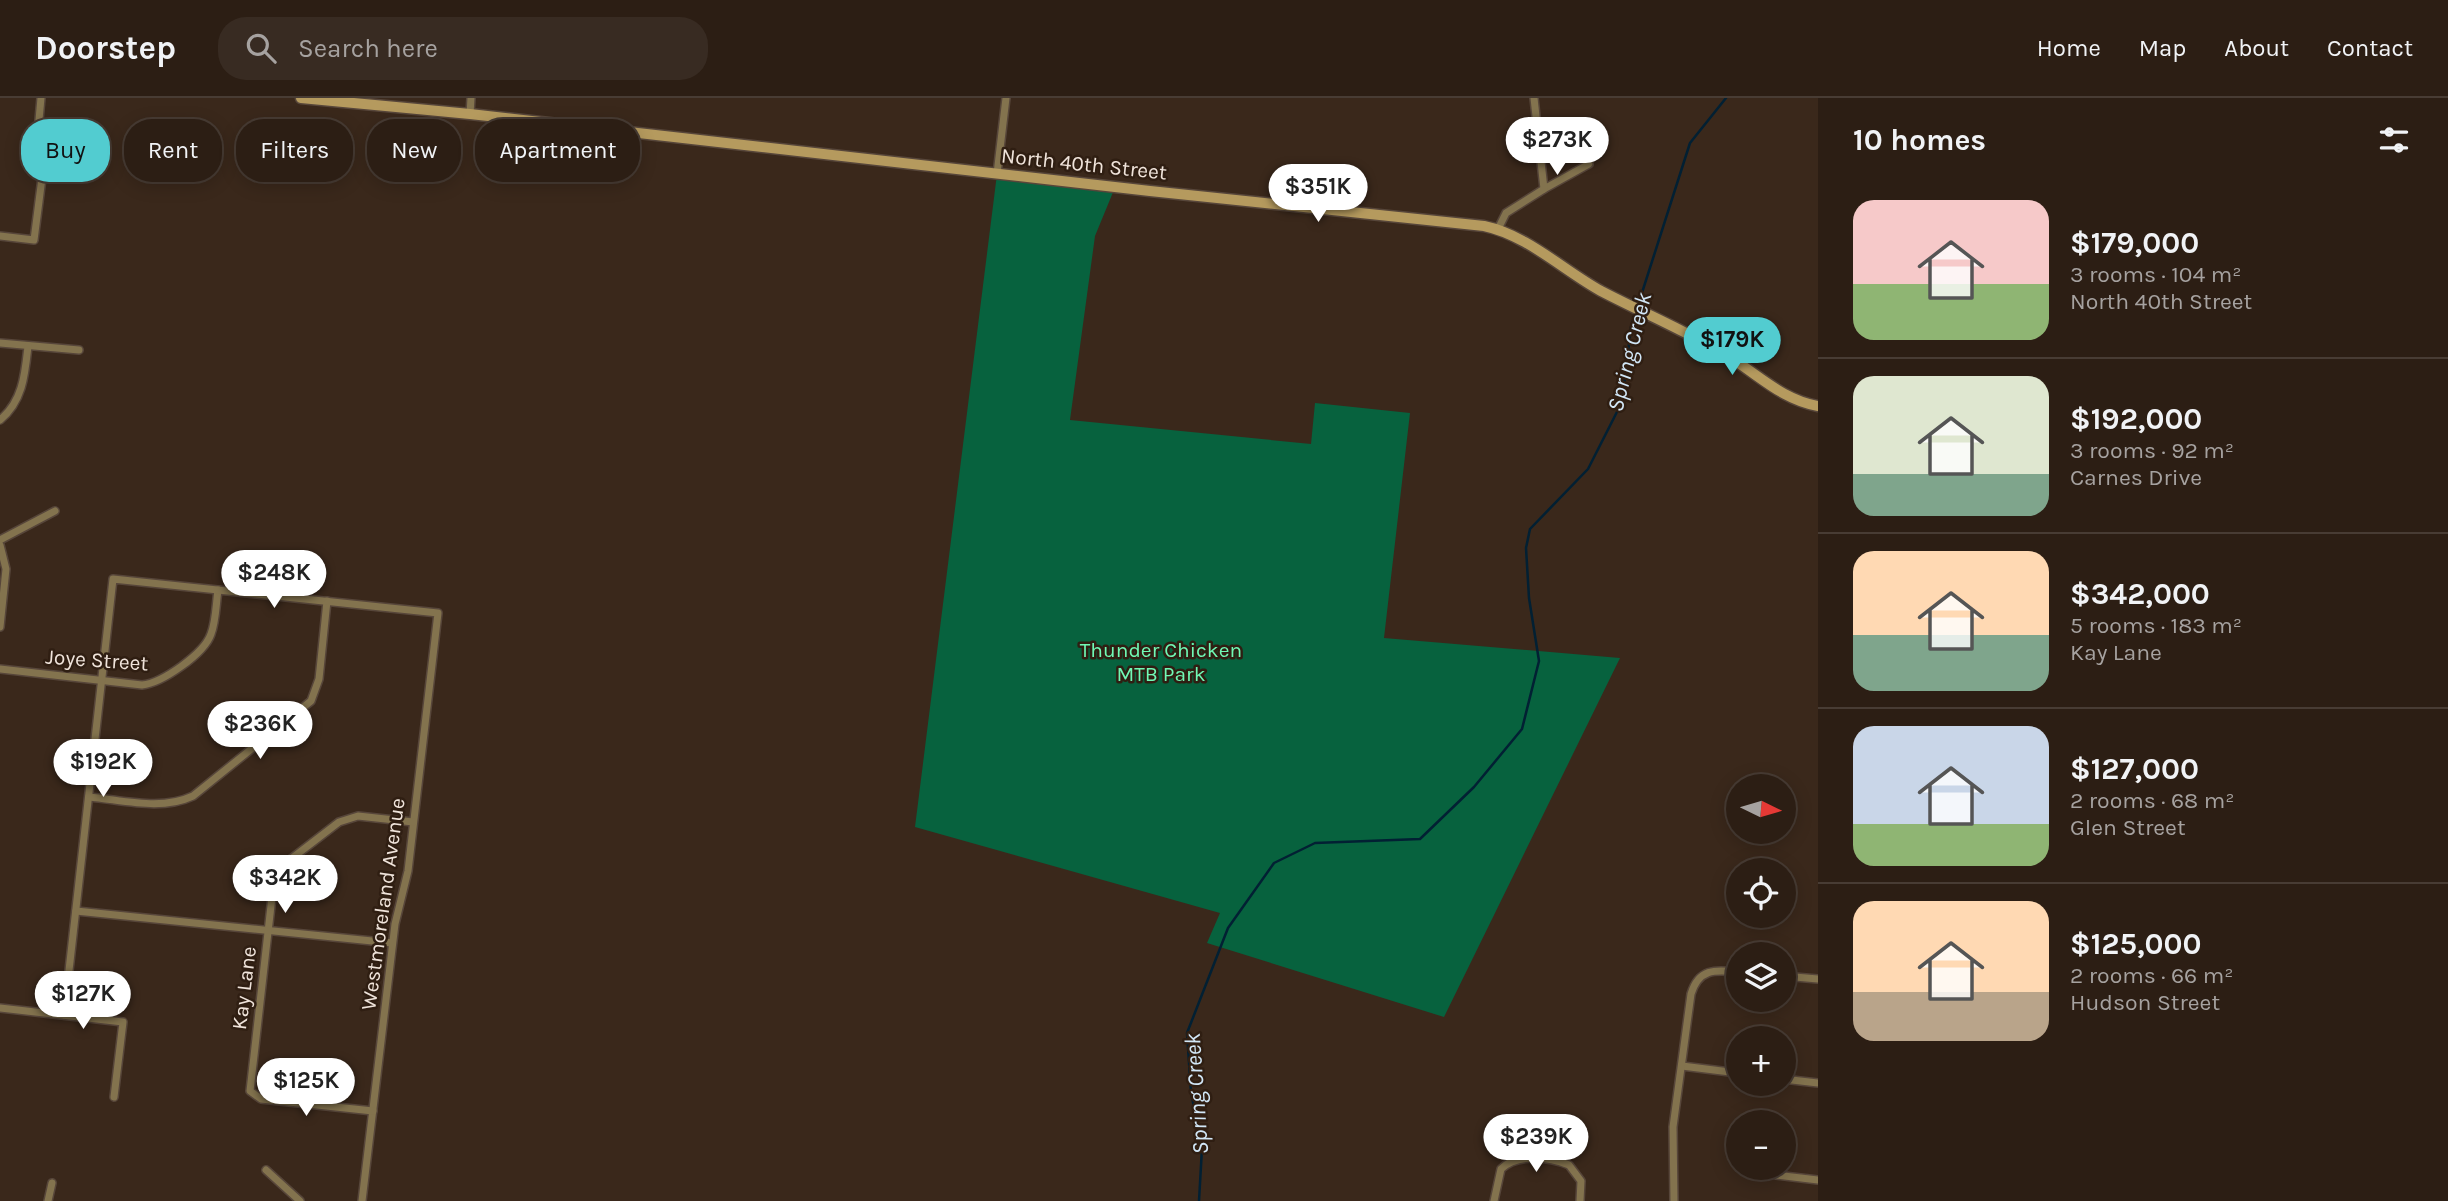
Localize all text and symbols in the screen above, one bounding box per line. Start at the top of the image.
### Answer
search box [218,17,708,80]
text: Doorstep [35,29,176,67]
icon: search [242,29,280,67]
text: Search here [298,33,438,64]
text: Home [2037,34,2101,62]
text: Map [2139,34,2186,62]
text: About [2224,34,2289,62]
text: Contact [2327,34,2413,62]
pin: $273K [1508,118,1606,177]
chip: Buy [21,119,110,182]
chip: Rent [124,119,222,182]
chip: Filters [236,119,353,182]
chip: New [367,119,461,182]
chip: Apartment [475,119,640,182]
icon: filters [2375,121,2413,159]
text: 10 homes [1853,122,1986,158]
text: $273K [1522,126,1592,153]
street label: North 40th Street [1000,143,1168,185]
pin: $351K [1269,164,1367,224]
text: $351K [1285,173,1351,200]
text: $179,000 [2070,225,2199,261]
icon: home [1909,228,1993,312]
text: 3 rooms · 104 m² [2070,261,2241,288]
text: North 40th Street [2070,288,2252,315]
water label: Spring Creek [1602,290,1657,414]
pin: $179K [1683,317,1781,377]
text: $179K [1700,326,1764,353]
text: $192,000 [2070,401,2202,437]
icon: home [1909,404,1993,488]
text: 3 rooms · 92 m² [2070,437,2234,464]
text: Carnes Drive [2070,464,2202,491]
pin: $248K [225,550,323,610]
text: $248K [237,559,311,586]
text: $342,000 [2070,576,2210,612]
icon: home [1909,579,1993,663]
text: 5 rooms · 183 m² [2070,612,2242,639]
park label: Thunder Chicken MTB Park [1080,638,1242,686]
text: Kay Lane [2070,639,2162,666]
street label: Joye Street [45,644,149,676]
pin: $236K [211,702,309,761]
text: $236K [223,710,297,737]
pin: $192K [54,740,152,799]
text: $192K [69,748,137,775]
text: $127,000 [2070,751,2199,787]
icon: home [1909,754,1993,838]
north arrow [1726,774,1796,844]
map controls [1726,774,1796,1180]
text: 2 rooms · 68 m² [2070,787,2234,814]
street label: Westmoreland Avenue [356,796,410,1012]
text: Glen Street [2070,814,2186,841]
pin: $342K [236,856,334,915]
button: locate [1726,858,1796,928]
text: $342K [249,864,321,891]
text: $125,000 [2070,926,2202,962]
icon: home [1909,929,1993,1013]
button: layers [1726,942,1796,1012]
street label: Kay Lane [227,945,261,1031]
text: 2 rooms · 66 m² [2070,962,2233,989]
pin: $127K [34,972,132,1031]
text: $127K [51,980,115,1007]
text: Hudson Street [2070,989,2220,1016]
button: + [1726,1026,1796,1096]
water label: Spring Creek [1179,1032,1214,1156]
pin: $125K [257,1058,355,1118]
text: $125K [273,1067,339,1094]
button: − [1726,1110,1796,1180]
pin: $239K [1487,1114,1585,1174]
text: $239K [1499,1123,1573,1150]

